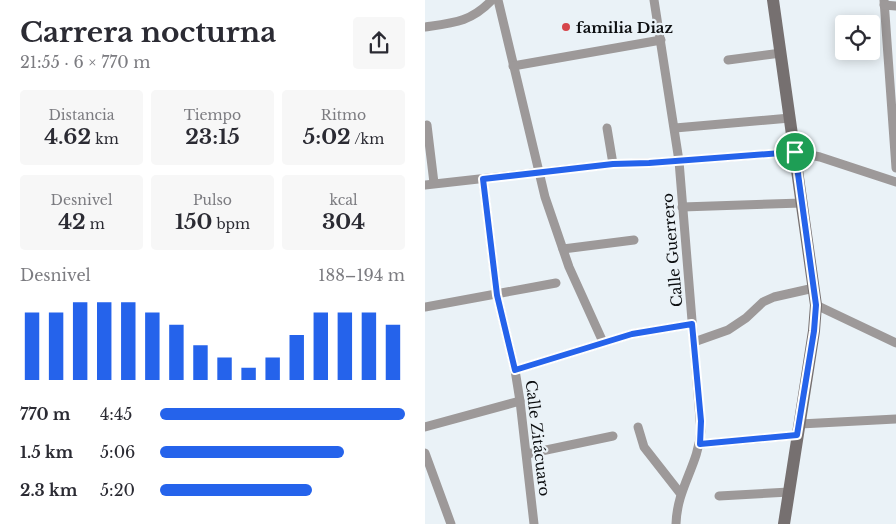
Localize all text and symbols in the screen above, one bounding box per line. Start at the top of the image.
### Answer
text: Carrera nocturna [20,15,276,50]
map controls [835,15,880,60]
button: locate [835,15,880,60]
button: share [353,17,405,69]
place label: familia Diaz [576,18,673,37]
marker: familia Diaz [560,21,572,33]
text: 21:55 · 6 × 770 m [20,52,151,72]
text: Distancia [48,106,115,124]
text: Tiempo [184,106,241,124]
text: Ritmo [321,106,366,124]
text: 4.62 [44,124,91,150]
text: 23:15 [185,124,240,150]
text: 5:02 [303,124,351,150]
text: km [91,130,119,148]
text: /km [351,130,384,148]
pin [774,131,816,173]
icon: arrive [781,138,809,166]
text: Desnivel [51,191,112,209]
text: Pulso [193,191,232,209]
text: kcal [330,191,357,209]
street label: Calle Guerrero [658,192,686,308]
text: 42 [58,209,86,235]
text: 150 [175,209,212,235]
text: 304 [322,209,365,235]
text: m [86,215,105,233]
text: bpm [212,215,250,233]
text: Desnivel [20,265,91,285]
text: 188–194 m [318,265,405,285]
street label: Calle Zitácuaro [521,379,555,497]
text: 770 m [20,404,71,424]
text: 4:45 [100,404,132,424]
text: 1.5 km [20,442,73,462]
text: 5:06 [100,442,135,462]
text: 2.3 km [20,480,77,500]
text: 5:20 [100,480,135,500]

